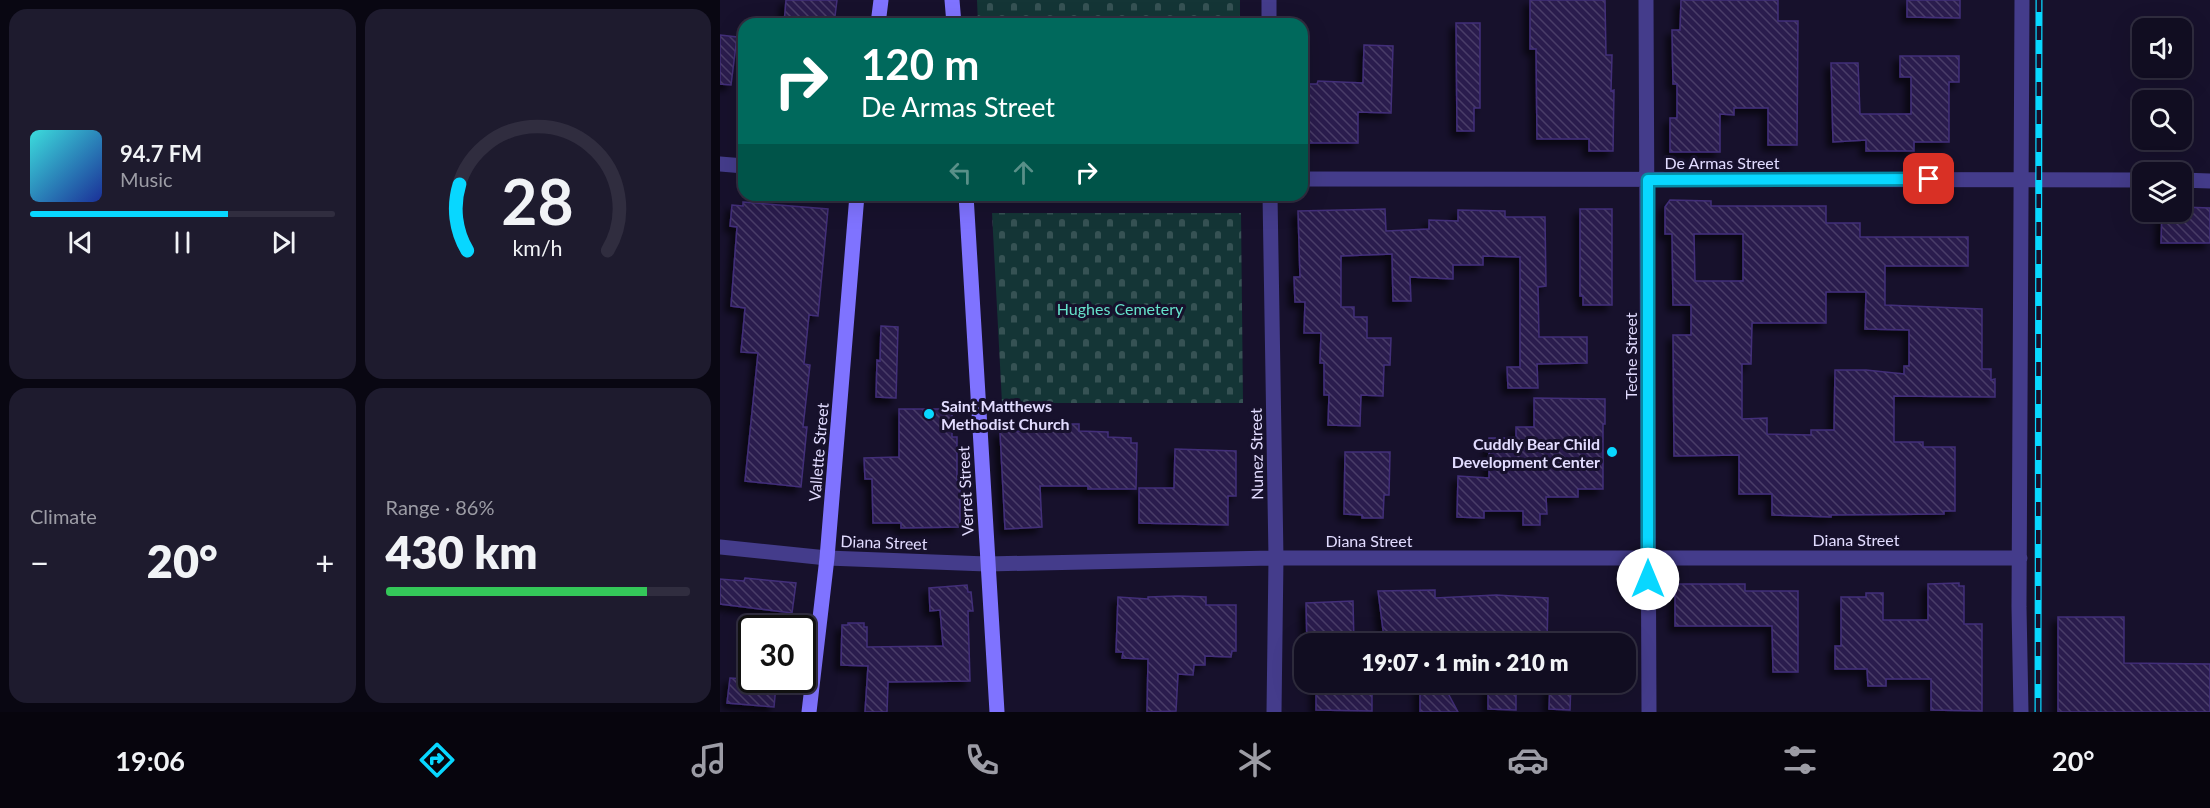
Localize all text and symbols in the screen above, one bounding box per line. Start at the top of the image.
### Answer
map controls [2132,18,2192,222]
button: sound [2132,18,2192,78]
text: 120 m [861,39,979,89]
icon: right [762,42,840,120]
text: De Armas Street [861,90,1055,123]
button: search [2132,90,2192,150]
text: 94.7 FM [120,140,202,167]
street label: De Armas Street [1665,153,1780,172]
pin [1903,153,1954,204]
icon: left [944,156,977,189]
icon: ahead [1007,156,1040,189]
icon: right [1070,156,1103,189]
icon: arrive [1912,162,1945,195]
button: layers [2132,162,2192,222]
text: 28 [502,163,574,238]
text: Music [120,167,173,191]
icon: previous [64,226,97,259]
icon: pause [166,226,199,259]
icon: next [267,226,300,259]
text: km/h [513,236,563,262]
park label: Hughes Cemetery [1057,299,1184,318]
street label: Teche Street [1621,312,1640,400]
place label: Saint Matthews Methodist Church [941,396,1070,433]
street label: Vallette Street [804,402,832,502]
marker: Saint Matthews Methodist Church [922,407,936,421]
street label: Nunez Street [1246,408,1266,500]
place label: Cuddly Bear Child Development Center [1452,434,1600,471]
street label: Verret Street [953,445,977,536]
marker: Cuddly Bear Child Development Center [1605,445,1619,459]
text: Range · 86% [386,495,494,519]
text: Climate [30,504,97,528]
text: 430 km [386,525,538,579]
street label: Diana Street [1813,530,1900,549]
street label: Diana Street [840,531,928,553]
street label: Diana Street [1326,531,1413,550]
text: 20° [147,534,218,588]
text: − [30,542,49,582]
text: + [315,542,334,582]
position arrow [1616,547,1680,611]
speed limit sign: 30 [738,615,816,693]
text: 19:07 · 1 min · 210 m [1362,649,1568,676]
icon: directions [416,739,458,781]
icon: music [688,739,730,781]
icon: phone [961,739,1003,781]
icon: climate [1234,739,1276,781]
icon: car [1507,739,1549,781]
icon: filters [1779,739,1821,781]
text: 19:06 [115,744,185,777]
text: 20° [2052,744,2095,777]

